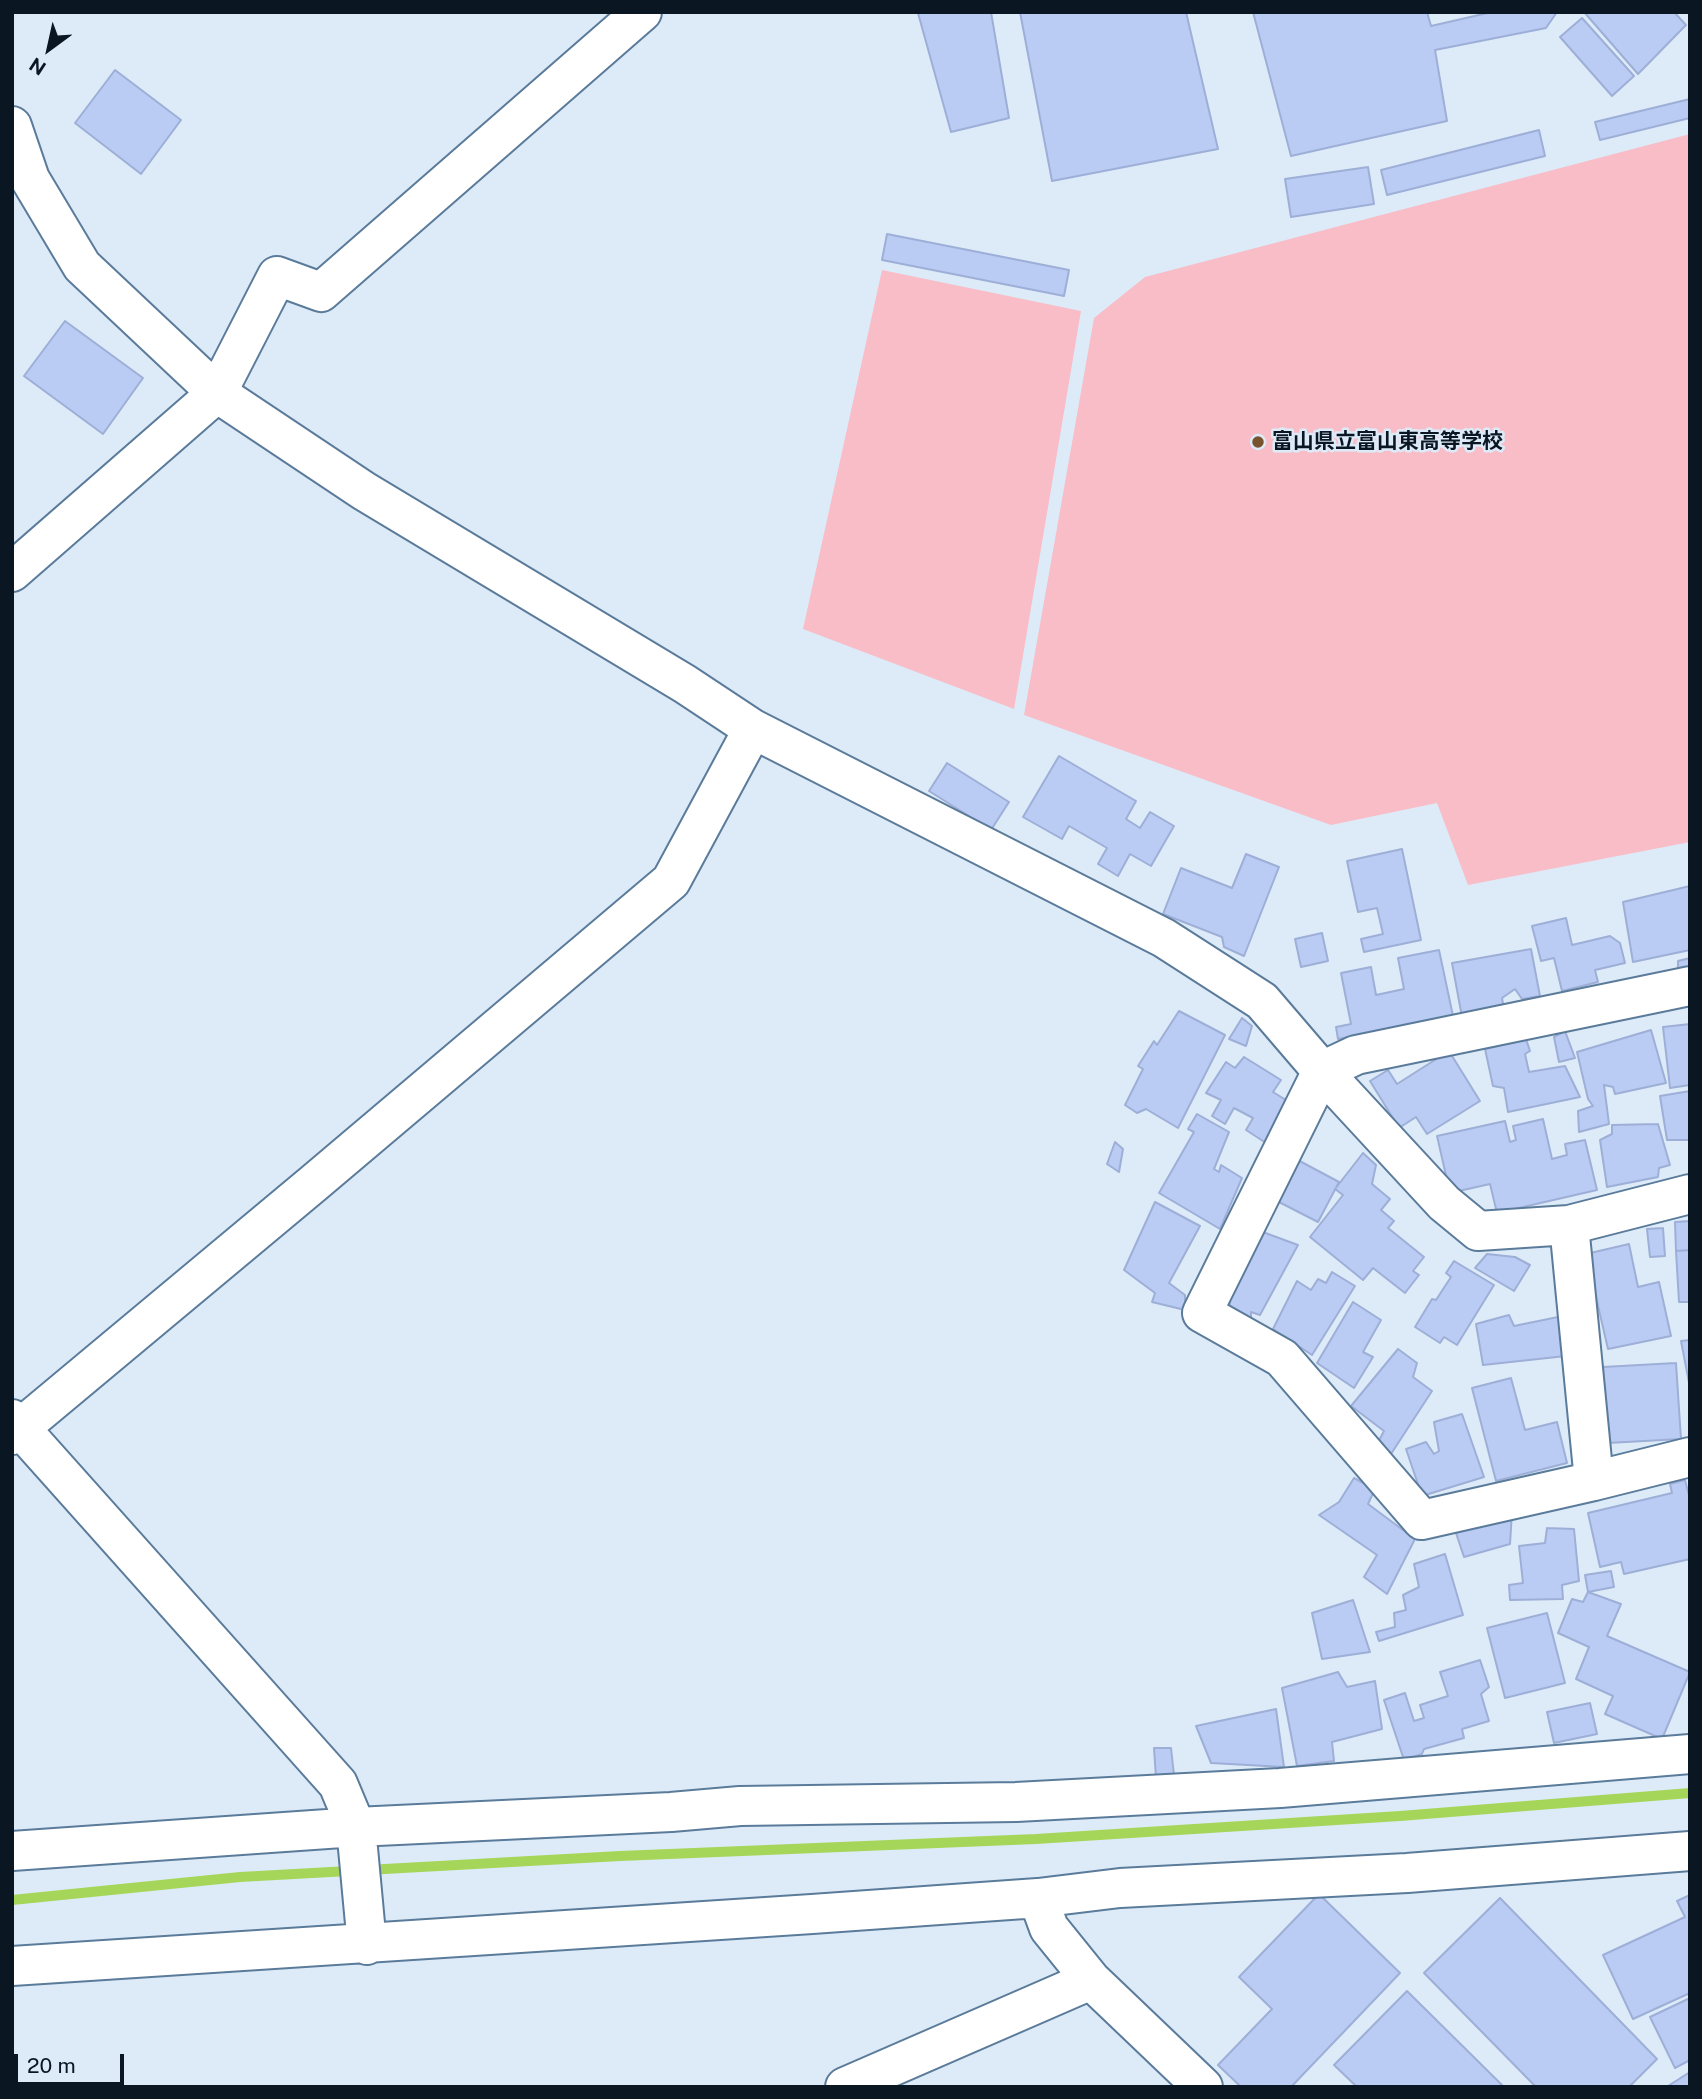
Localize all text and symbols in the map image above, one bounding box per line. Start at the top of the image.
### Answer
north arrow [14,14,84,84]
text: N [25,53,50,80]
place label: 富山県立富山東高等学校 [1272,429,1503,455]
marker: 富山県立富山東高等学校 [1250,434,1266,450]
scale bar [18,2039,128,2084]
text: 20 m [27,2053,76,2078]

